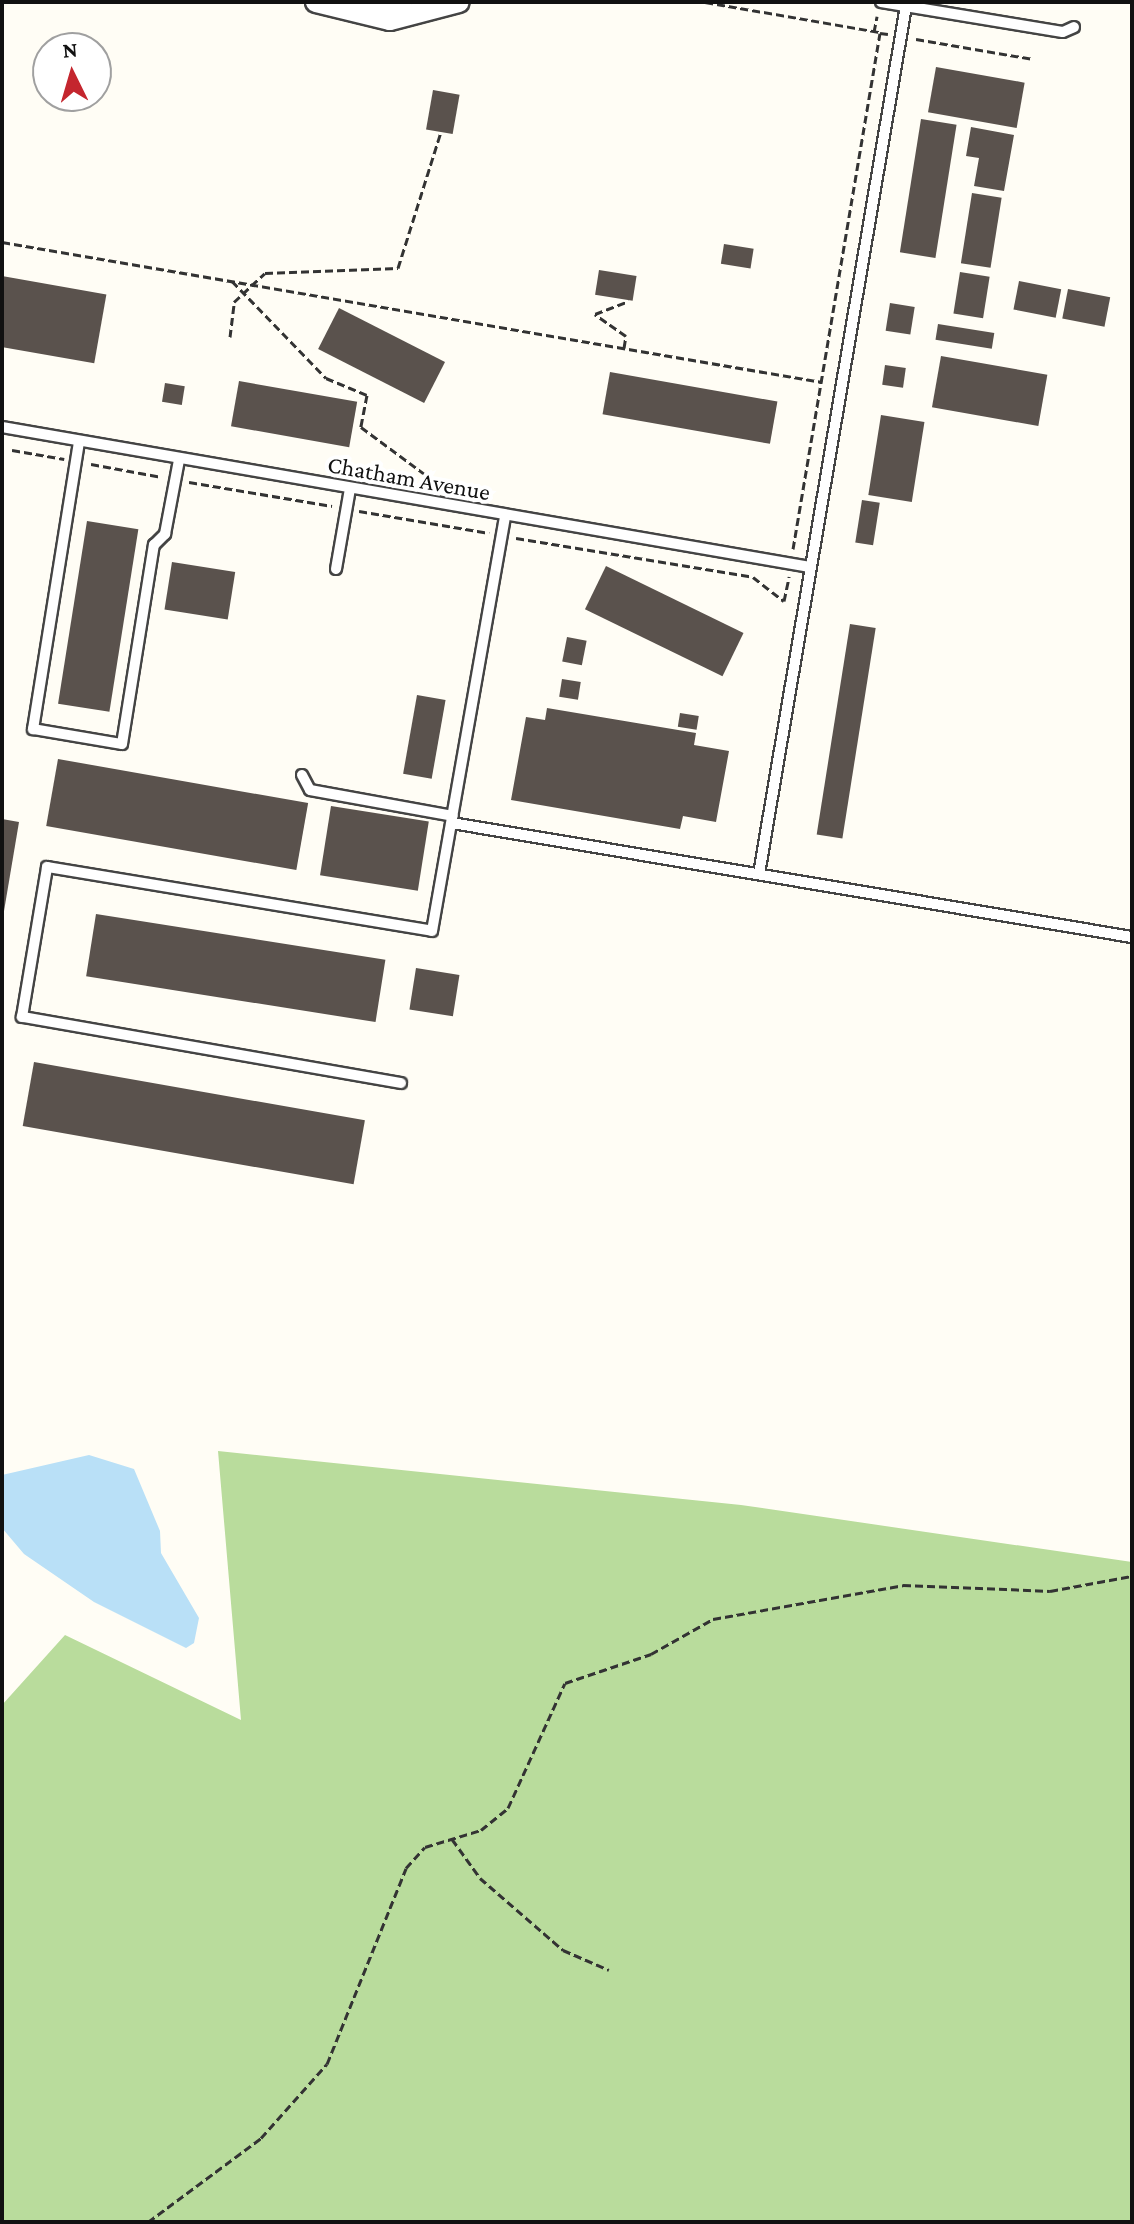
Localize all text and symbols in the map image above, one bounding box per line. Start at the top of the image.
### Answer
north arrow [32,32,112,112]
text: N [61,36,79,63]
street label: Chatham Avenue [325,450,493,506]

